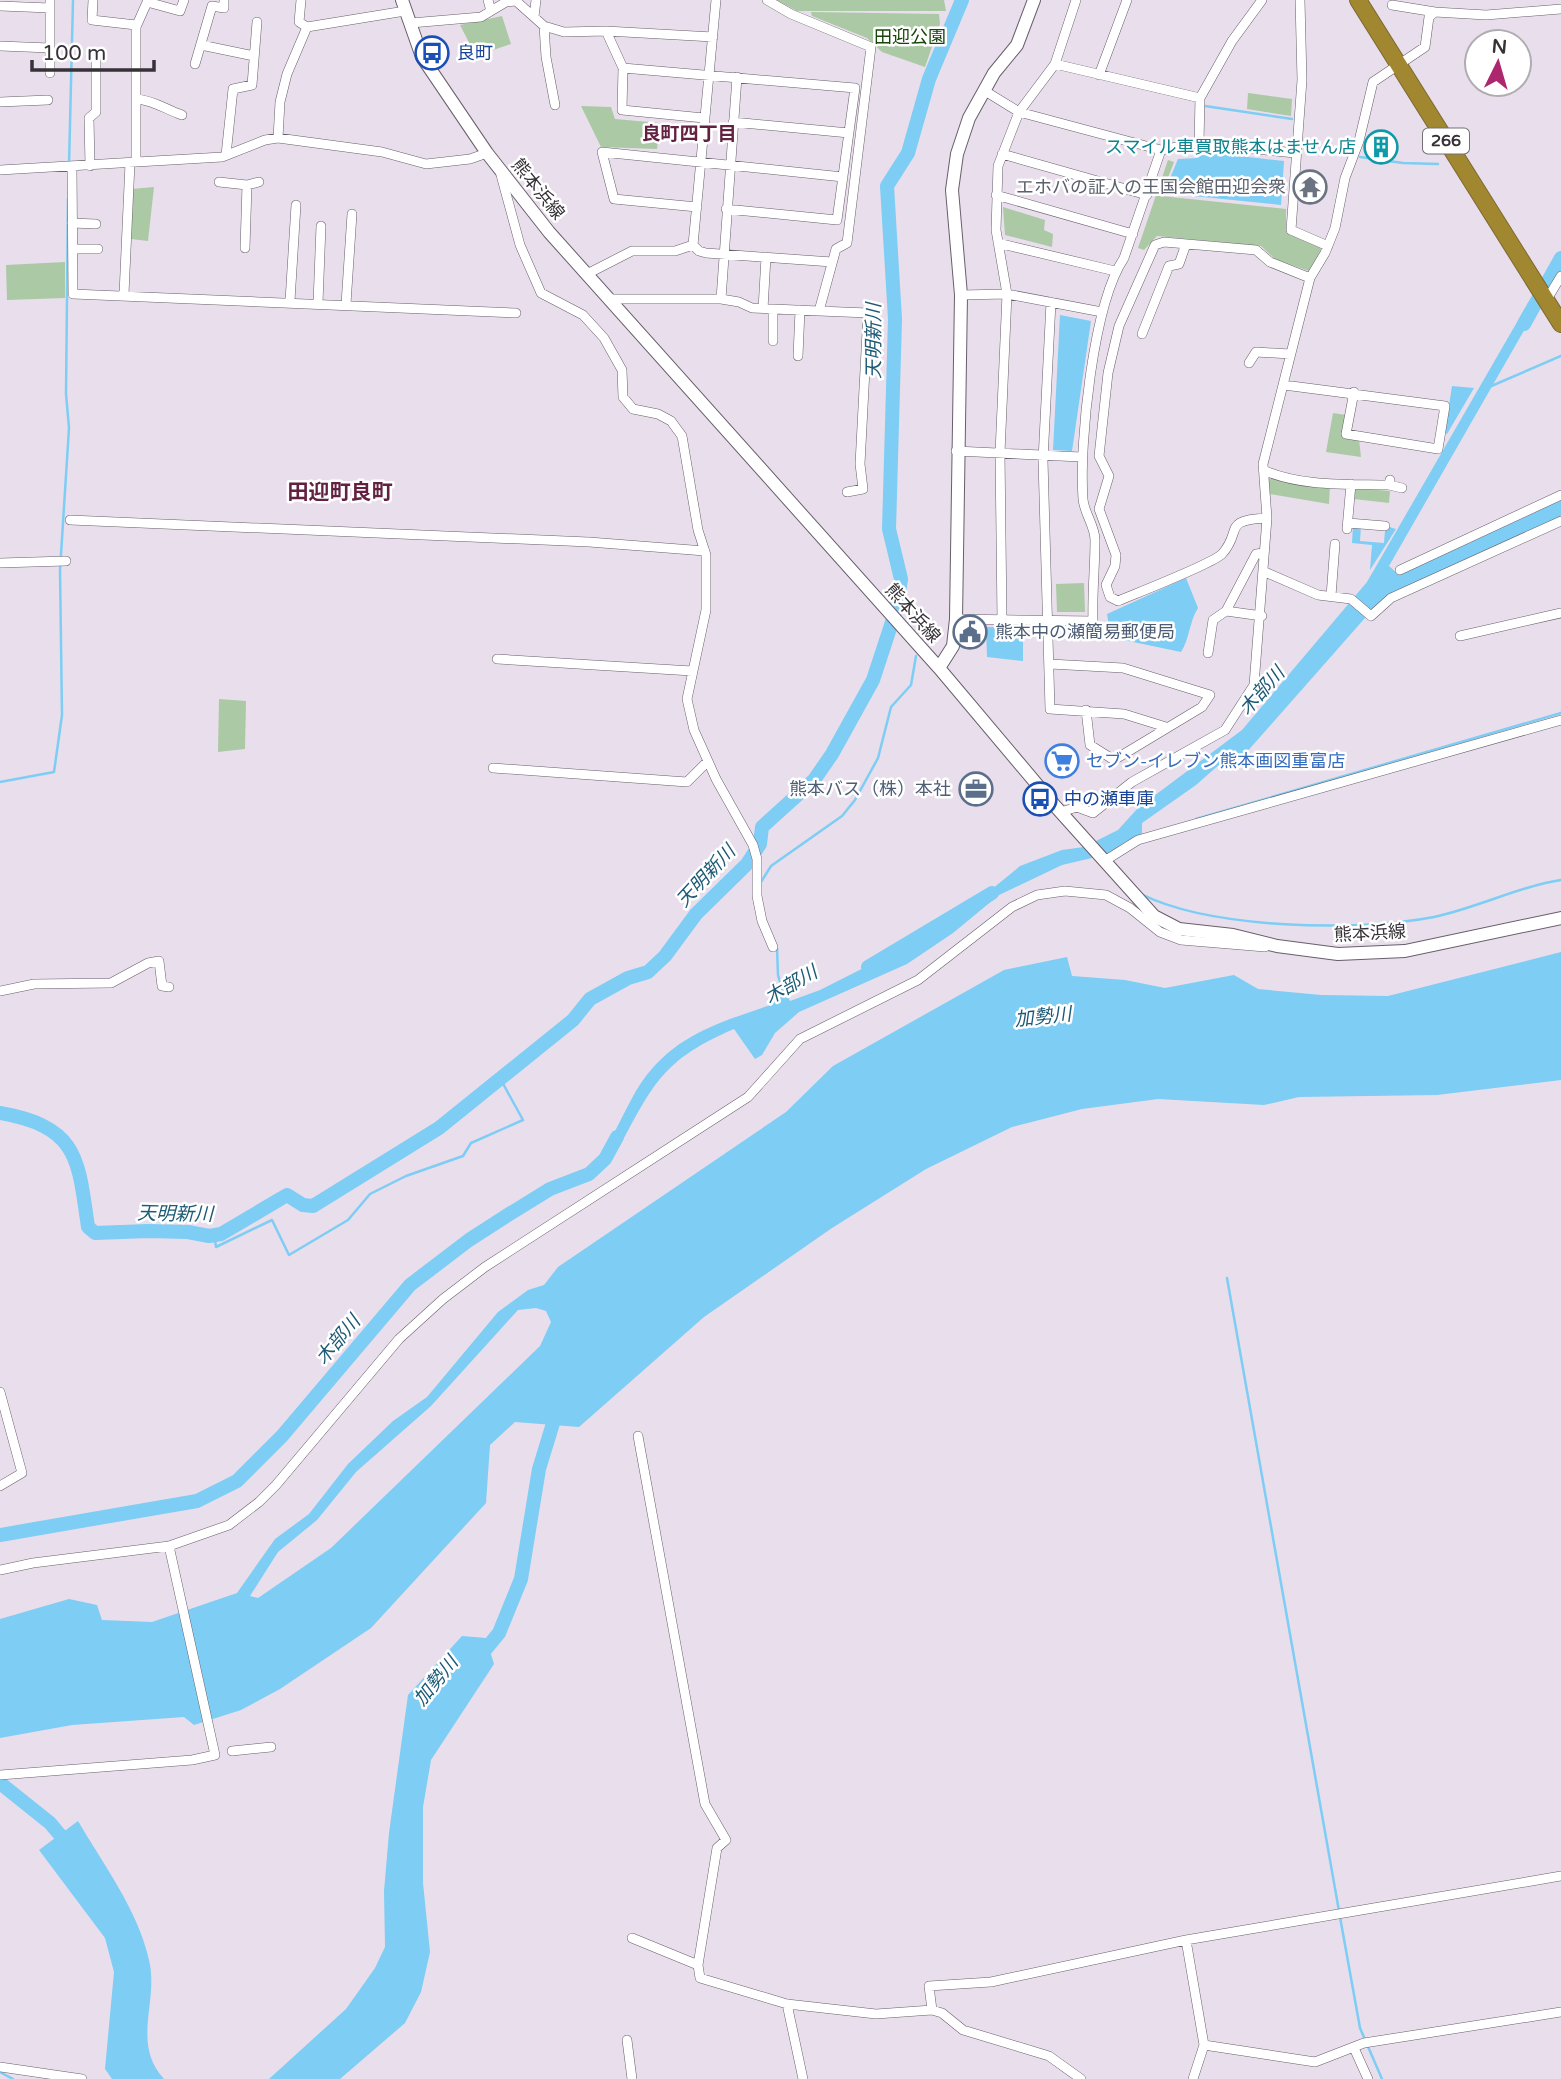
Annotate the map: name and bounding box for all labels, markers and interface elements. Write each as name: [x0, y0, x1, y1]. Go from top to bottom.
park label: 田迎公園: [874, 26, 946, 48]
scale bar: [32, 28, 154, 72]
north arrow: [1463, 28, 1533, 98]
bus stop icon: 良町: [413, 34, 451, 72]
text: N: [1491, 35, 1508, 59]
text: 100 m: [42, 41, 106, 66]
place label: 良町: [457, 42, 493, 64]
district label: 良町四丁目: [641, 123, 737, 145]
building icon: スマイル車買取熊本はません店: [1362, 128, 1400, 166]
road number: 266: [1423, 128, 1469, 154]
place label: スマイル車買取熊本はません店: [1105, 136, 1356, 158]
street label: 熊本浜線: [507, 154, 569, 224]
temple icon: エホバの証人の王国会館田迎会衆: [1291, 168, 1329, 206]
place label: エホバの証人の王国会館田迎会衆: [1016, 176, 1286, 198]
water label: 天明新川: [863, 301, 885, 379]
district label: 田迎町良町: [288, 480, 393, 505]
street label: 熊本浜線: [881, 579, 945, 647]
public building icon: 熊本中の瀬簡易郵便局: [951, 613, 989, 651]
place label: 熊本中の瀬簡易郵便局: [995, 621, 1175, 643]
water label: 木部川: [1235, 661, 1291, 720]
supermarket icon: セブン-イレブン熊本画図重富店: [1043, 742, 1081, 780]
place label: セブン-イレブン熊本画図重富店: [1086, 750, 1345, 772]
office icon: 熊本バス（株）本社: [957, 770, 995, 808]
place label: 熊本バス（株）本社: [789, 778, 951, 800]
bus stop icon: 中の瀬車庫: [1021, 780, 1059, 818]
place label: 中の瀬車庫: [1064, 788, 1154, 810]
water label: 天明新川: [672, 839, 741, 911]
street label: 熊本浜線: [1333, 920, 1407, 946]
water label: 木部川: [761, 960, 823, 1009]
water label: 加勢川: [1013, 1003, 1074, 1031]
water label: 天明新川: [137, 1202, 215, 1226]
water label: 木部川: [311, 1310, 366, 1369]
water label: 加勢川: [410, 1650, 464, 1710]

